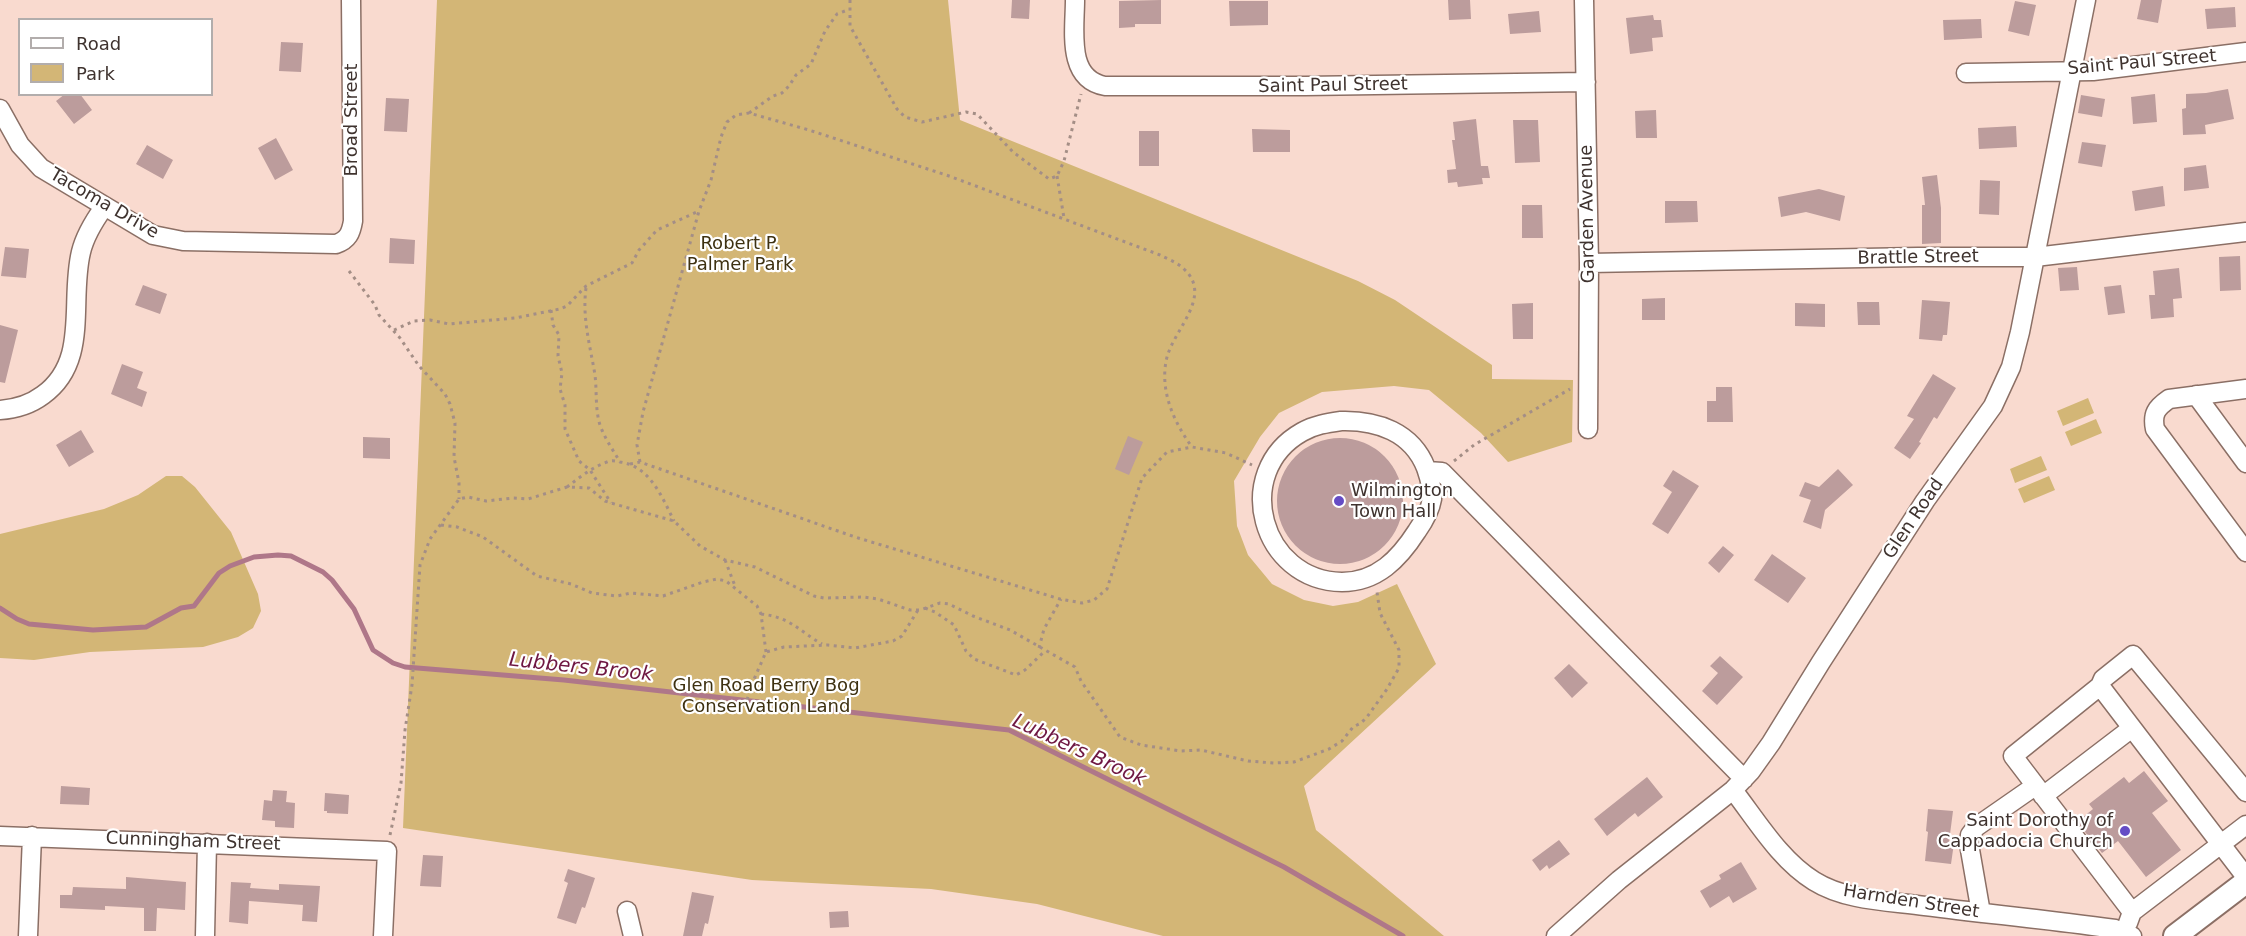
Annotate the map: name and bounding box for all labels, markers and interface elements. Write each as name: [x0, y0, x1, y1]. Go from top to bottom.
legend: [18, 18, 213, 96]
text: Road: [76, 33, 121, 54]
street label: Saint Paul Street: [2067, 46, 2217, 80]
text: Park: [76, 63, 115, 84]
street label: Broad Street: [341, 63, 363, 177]
street label: Saint Paul Street: [1258, 74, 1408, 98]
street label: Garden Avenue: [1576, 145, 1600, 283]
street label: Tacoma Drive: [46, 164, 162, 244]
park label: Robert P. Palmer Park: [687, 233, 793, 276]
street label: Brattle Street: [1857, 246, 1979, 270]
street label: Glen Road: [1879, 475, 1949, 563]
place label: Wilmington Town Hall: [1351, 480, 1453, 522]
marker: Wilmington Town Hall: [1332, 494, 1346, 508]
water label: Lubbers Brook: [508, 649, 654, 687]
park label: Glen Road Berry Bog Conservation Land: [672, 675, 860, 718]
water label: Lubbers Brook: [1008, 710, 1150, 792]
place label: Saint Dorothy of Cappadocia Church: [1938, 810, 2113, 852]
marker: Saint Dorothy of Cappadocia Church: [2118, 824, 2132, 838]
street label: Cunningham Street: [105, 828, 281, 856]
street label: Harnden Street: [1841, 881, 1981, 923]

